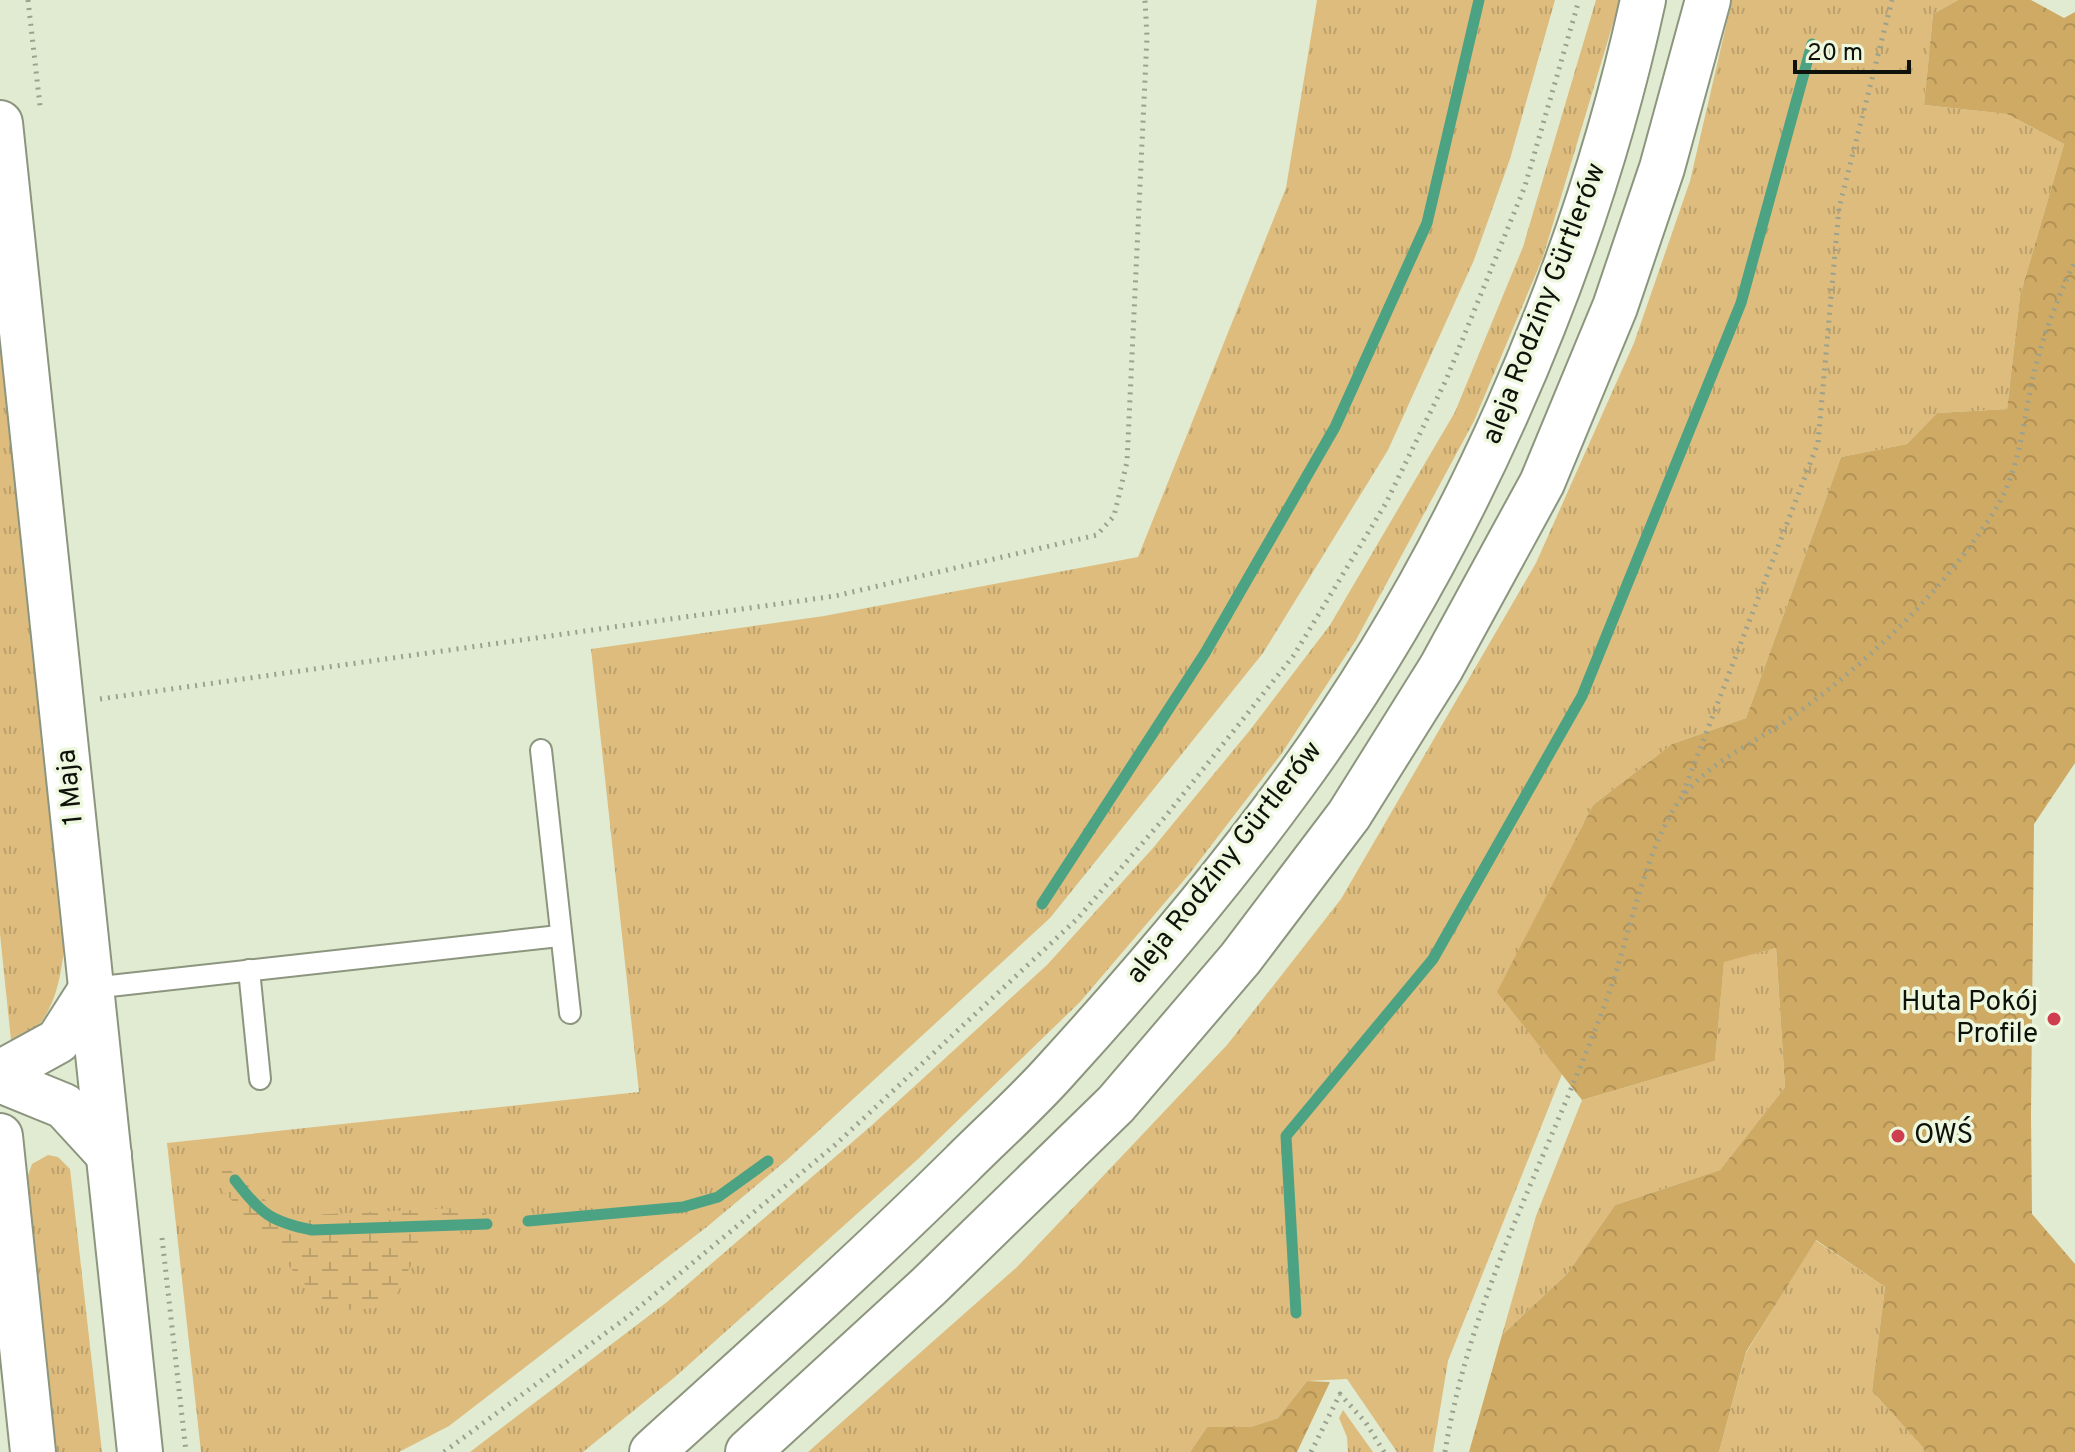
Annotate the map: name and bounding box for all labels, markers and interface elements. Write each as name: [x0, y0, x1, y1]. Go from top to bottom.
scale bar: [1795, 24, 1909, 74]
text: 20 m: [1807, 39, 1863, 69]
street label: aleja Rodziny Gürtlerów: [1475, 158, 1615, 450]
street label: aleja Rodziny Gürtlerów: [1119, 734, 1331, 992]
street label: 1 Maja: [49, 747, 93, 827]
place label: Huta Pokój Profile: [1901, 985, 2038, 1053]
marker: Huta Pokój Profile: [2045, 1010, 2063, 1028]
place label: OWŚ: [1914, 1116, 1973, 1154]
marker: OWŚ: [1889, 1127, 1907, 1145]

